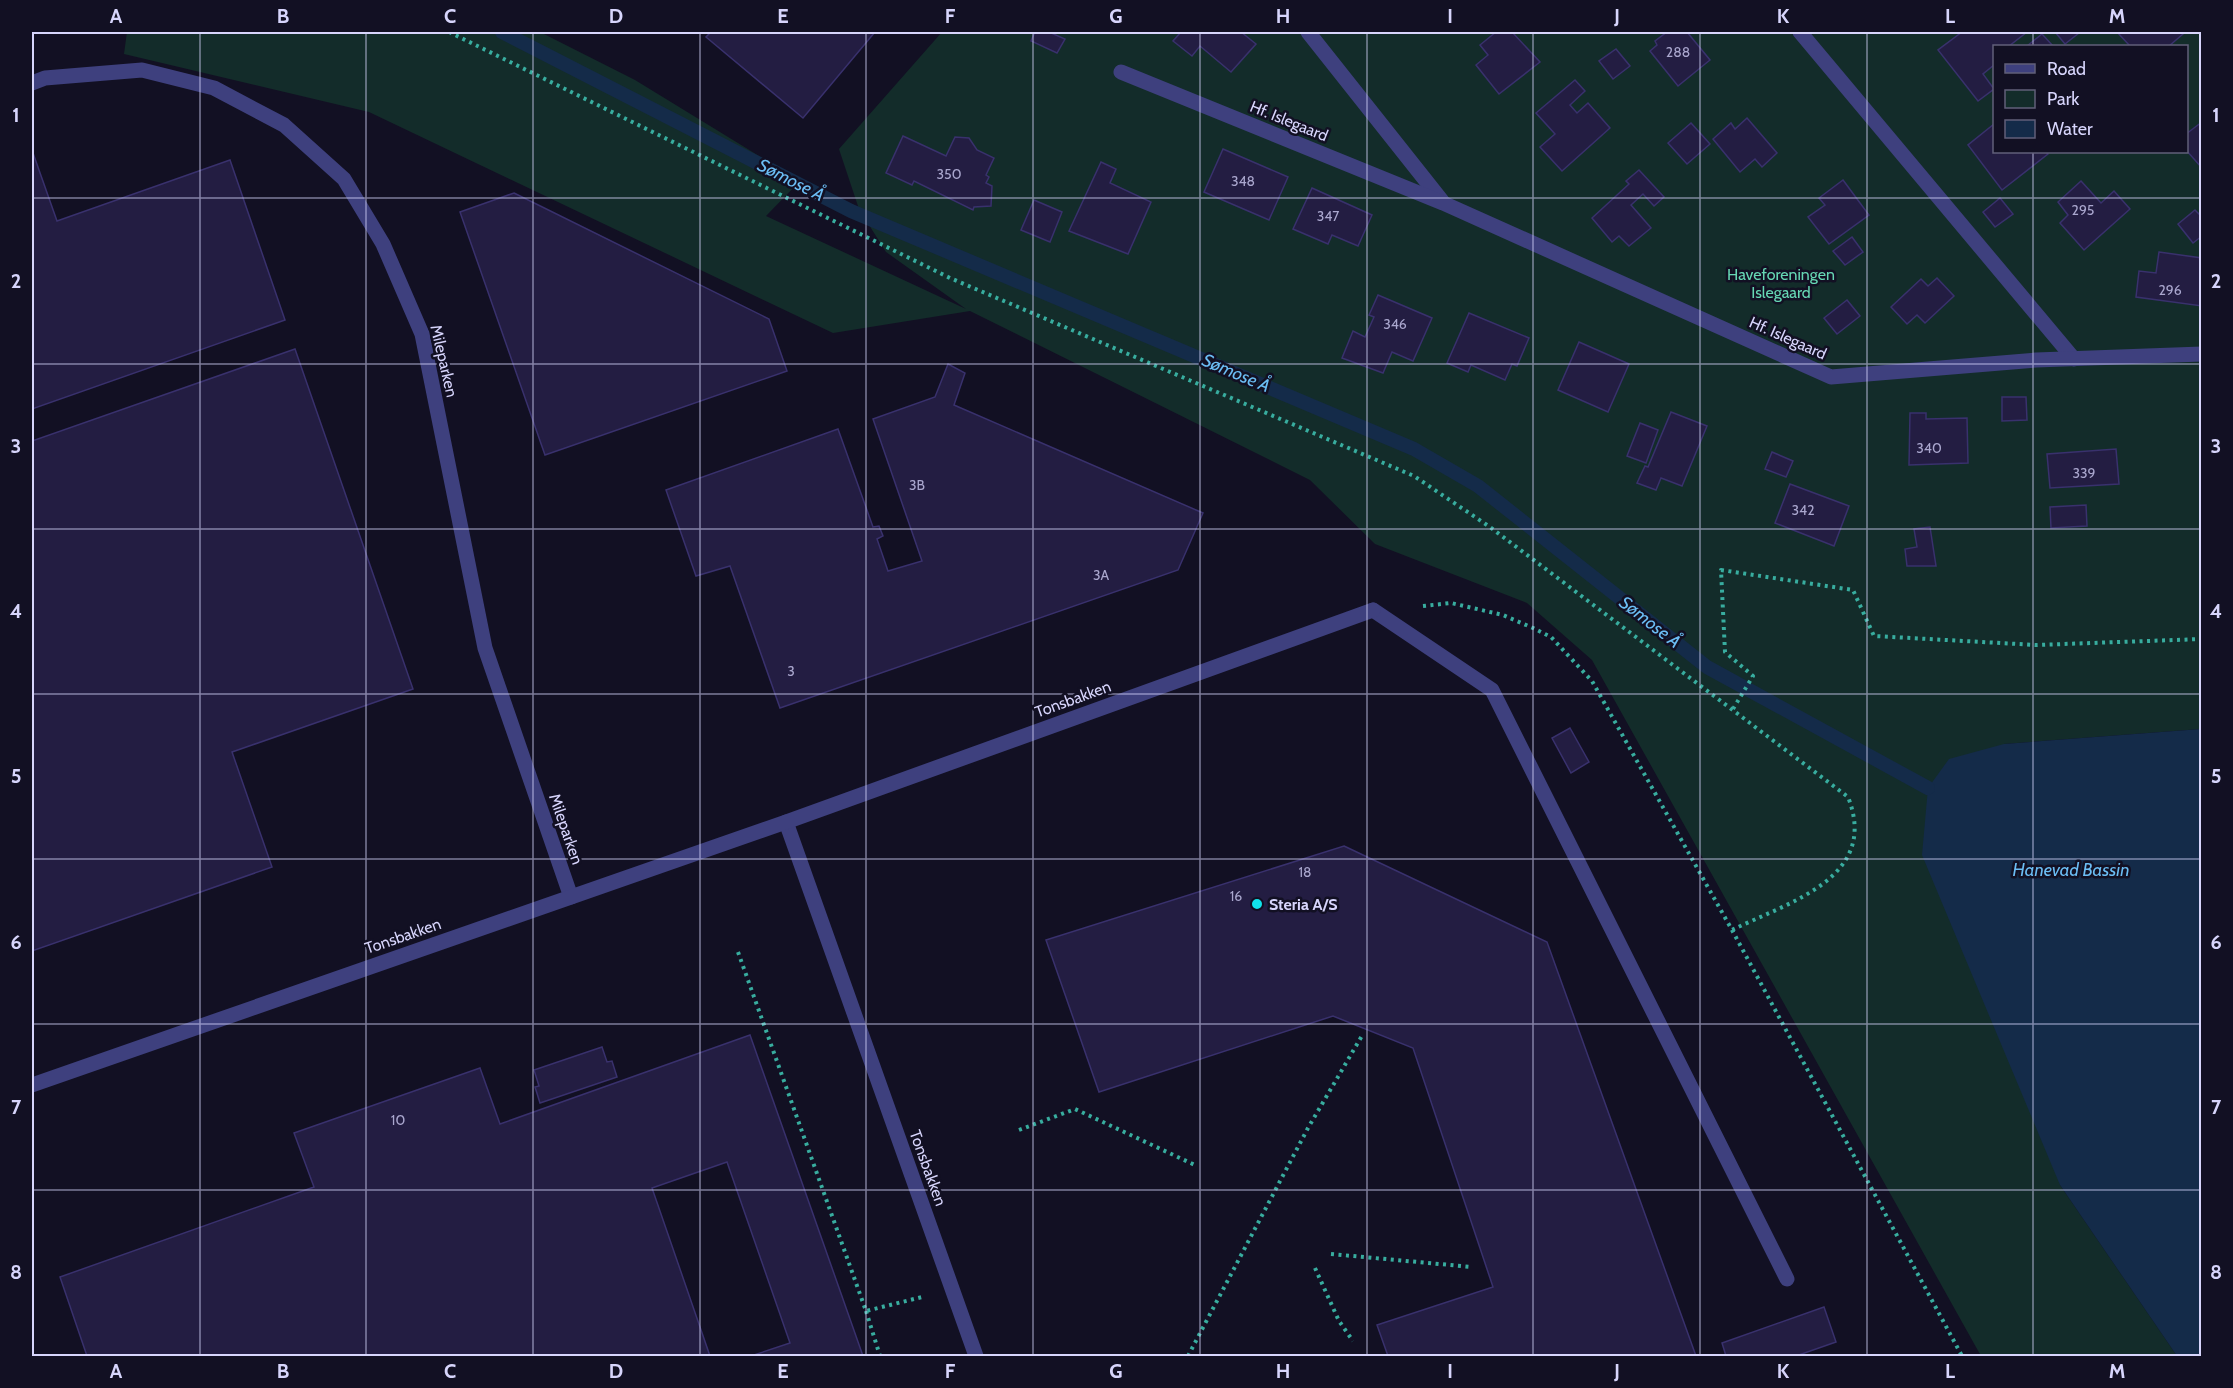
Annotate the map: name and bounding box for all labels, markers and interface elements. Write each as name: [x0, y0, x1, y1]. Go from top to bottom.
text: A: [110, 4, 123, 28]
text: B: [277, 4, 289, 28]
text: C: [444, 4, 456, 28]
text: D: [609, 4, 623, 28]
text: E: [777, 4, 789, 28]
text: F: [945, 4, 956, 28]
text: G: [1109, 4, 1123, 28]
text: H: [1276, 4, 1290, 28]
text: I: [1447, 4, 1453, 28]
text: J: [1613, 4, 1620, 28]
text: K: [1777, 4, 1790, 28]
text: L: [1945, 4, 1955, 28]
text: M: [2109, 4, 2125, 28]
house number: 288: [1666, 43, 1690, 61]
legend: [1993, 45, 2188, 153]
text: Road: [2047, 58, 2086, 80]
text: Park: [2047, 88, 2080, 110]
street label: Hf. Islegaard: [1247, 97, 1331, 145]
text: 1: [12, 103, 20, 127]
text: 1: [2212, 103, 2220, 127]
text: Water: [2047, 118, 2093, 140]
water label: Sømose Å: [754, 153, 828, 206]
house number: 350: [937, 165, 962, 183]
house number: 348: [1231, 172, 1255, 190]
house number: 295: [2072, 201, 2094, 219]
house number: 347: [1317, 207, 1339, 225]
park label: Haveforeningen Islegaard: [1727, 265, 1835, 302]
text: 2: [11, 269, 21, 293]
text: 2: [2211, 269, 2221, 293]
house number: 296: [2158, 281, 2182, 299]
street label: Hf. Islegaard: [1746, 313, 1830, 363]
house number: 346: [1383, 315, 1407, 333]
street label: Mileparken: [426, 323, 462, 399]
water label: Sømose Å: [1199, 348, 1274, 397]
text: 3: [11, 434, 21, 458]
text: 3: [2211, 434, 2221, 458]
house number: 340: [1916, 439, 1942, 457]
house number: 339: [2072, 464, 2096, 482]
house number: 3B: [909, 476, 925, 494]
house number: 342: [1791, 501, 1815, 519]
house number: 3A: [1093, 566, 1109, 584]
water label: Sømose Å: [1615, 590, 1686, 653]
text: 4: [10, 599, 22, 623]
text: 4: [2210, 599, 2222, 623]
house number: 3: [787, 662, 795, 680]
street label: Tonsbakken: [1032, 676, 1114, 721]
text: 5: [11, 764, 21, 788]
text: 5: [2211, 764, 2221, 788]
street label: Mileparken: [545, 791, 587, 867]
water label: Hanevad Bassin: [2013, 859, 2129, 881]
house number: 18: [1298, 863, 1312, 881]
house number: 16: [1230, 887, 1242, 905]
place label: Steria A/S: [1269, 895, 1338, 914]
marker: Steria A/S: [1250, 897, 1264, 911]
street label: Tonsbakken: [362, 914, 444, 958]
text: 6: [10, 930, 22, 954]
text: 6: [2210, 930, 2222, 954]
text: 7: [11, 1095, 22, 1119]
text: 7: [2211, 1095, 2222, 1119]
house number: 10: [391, 1111, 405, 1129]
street label: Tonsbakken: [906, 1127, 951, 1209]
text: 8: [10, 1260, 22, 1284]
text: 8: [2210, 1260, 2222, 1284]
text: A: [110, 1359, 123, 1383]
text: B: [277, 1359, 289, 1383]
text: C: [444, 1359, 456, 1383]
text: D: [609, 1359, 623, 1383]
text: E: [777, 1359, 789, 1383]
text: F: [945, 1359, 956, 1383]
text: G: [1109, 1359, 1123, 1383]
text: H: [1276, 1359, 1290, 1383]
text: I: [1447, 1359, 1453, 1383]
text: J: [1613, 1359, 1620, 1383]
text: K: [1777, 1359, 1790, 1383]
text: L: [1945, 1359, 1955, 1383]
text: M: [2109, 1359, 2125, 1383]

